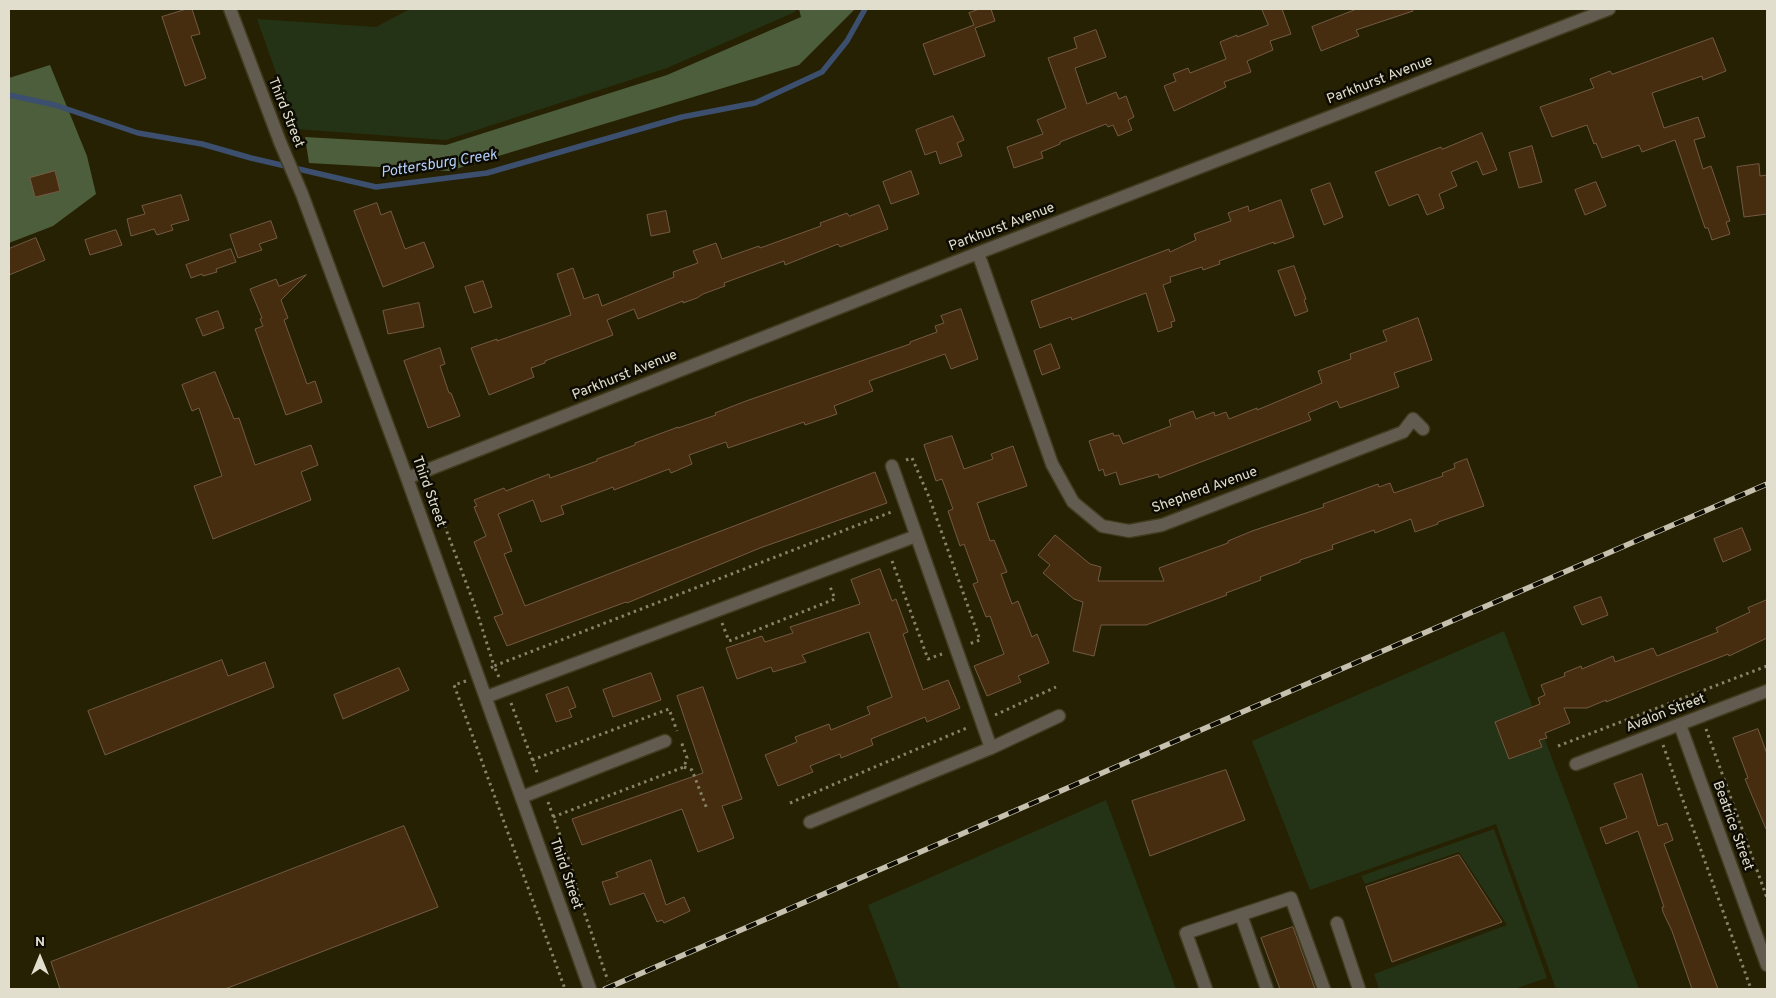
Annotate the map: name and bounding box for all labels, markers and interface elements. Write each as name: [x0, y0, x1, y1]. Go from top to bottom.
street label: Parkhurst Avenue: [1325, 53, 1435, 109]
street label: Third Street: [263, 75, 307, 151]
water label: Pottersburg Creek: [380, 147, 498, 183]
street label: Parkhurst Avenue: [947, 200, 1057, 256]
street label: Parkhurst Avenue: [570, 347, 680, 405]
street label: Third Street: [407, 454, 449, 530]
street label: Shepherd Avenue: [1150, 464, 1260, 518]
street label: Avalon Street: [1624, 691, 1708, 737]
street label: Beatrice Street: [1708, 779, 1756, 873]
street label: Third Street: [545, 836, 585, 912]
north arrow: [15, 933, 65, 983]
text: N: [35, 934, 45, 951]

